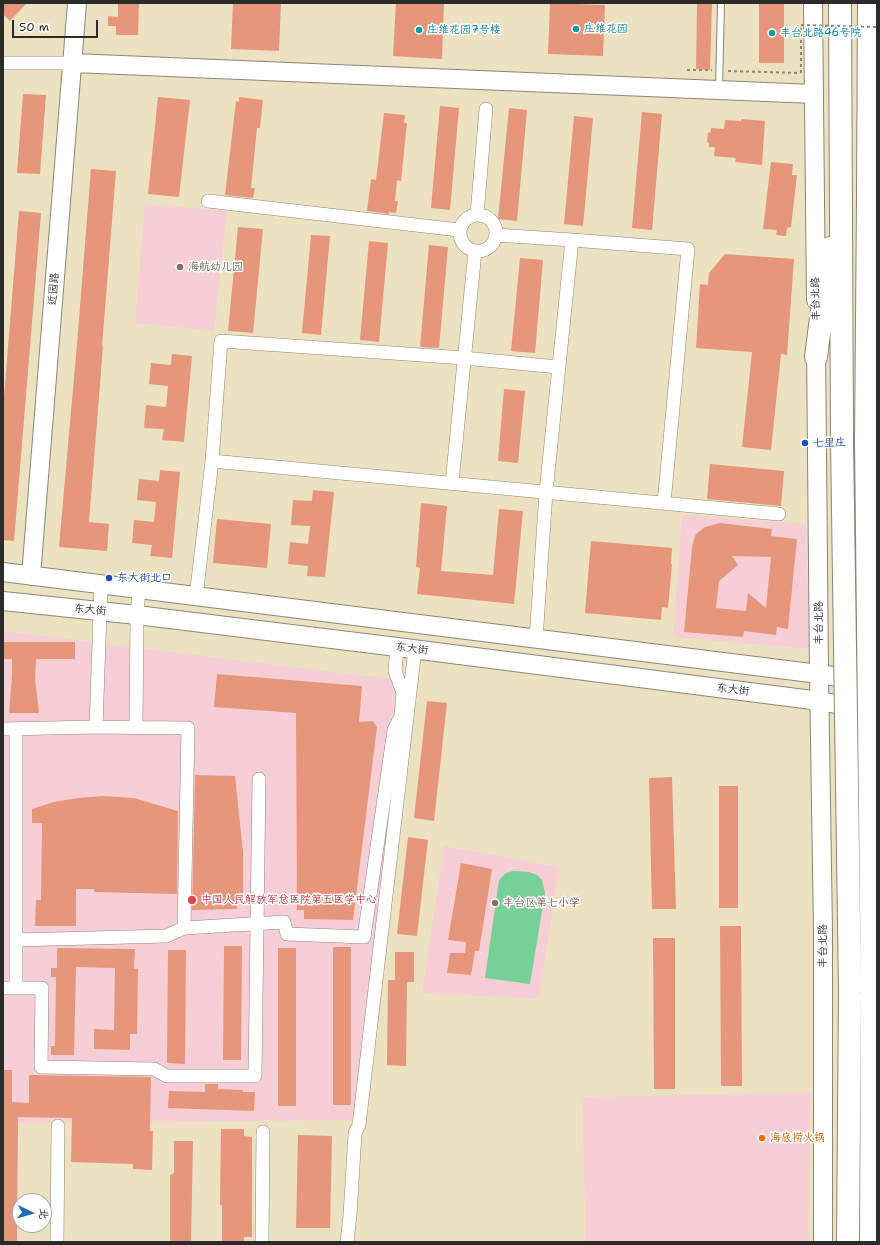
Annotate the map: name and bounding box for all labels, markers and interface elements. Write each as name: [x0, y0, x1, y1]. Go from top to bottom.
scale bar: [14, 12, 100, 38]
text: 50 m: [19, 19, 49, 35]
place label: 庄维花园: [584, 22, 628, 36]
place label: 庄维花园7号楼: [427, 23, 501, 37]
marker: 庄维花园: [571, 24, 581, 34]
marker: 庄维花园7号楼: [414, 25, 424, 35]
place label: 丰台北路46号院: [780, 26, 861, 40]
marker: 丰台北路46号院: [767, 28, 777, 38]
place label: 海航幼儿园: [188, 260, 243, 274]
marker: 海航幼儿园: [175, 262, 185, 272]
street label: 近园路: [46, 272, 62, 306]
street label: 丰台北路: [809, 277, 823, 321]
place label: 七里庄: [813, 436, 846, 450]
marker: 七里庄: [800, 438, 810, 448]
place label: 东大街北口: [117, 571, 172, 585]
marker: 东大街北口: [104, 573, 114, 583]
street label: 丰台北路: [812, 601, 826, 645]
street label: 东大街: [73, 602, 107, 618]
street label: 东大街: [395, 640, 429, 658]
street label: 东大街: [716, 681, 750, 699]
place label: 中国人民解放军总医院第五医学中心: [201, 893, 377, 907]
marker: 中国人民解放军总医院第五医学中心: [186, 894, 198, 906]
place label: 丰台区第七小学: [503, 896, 580, 910]
marker: 丰台区第七小学: [490, 898, 500, 908]
street label: 丰台北路: [816, 924, 830, 968]
place label: 海底捞火锅: [770, 1131, 825, 1145]
marker: 海底捞火锅: [757, 1133, 767, 1143]
north arrow: [12, 1193, 52, 1233]
text: 北: [36, 1208, 51, 1220]

